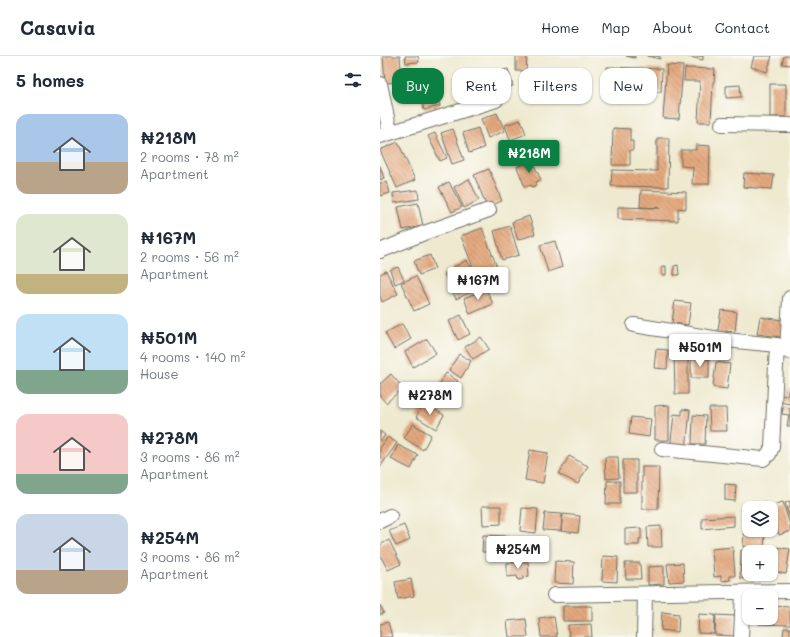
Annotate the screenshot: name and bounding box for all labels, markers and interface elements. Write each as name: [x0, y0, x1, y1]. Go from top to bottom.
text: Casavia: [20, 15, 95, 40]
text: Home: [541, 18, 579, 37]
text: Map: [601, 18, 630, 37]
text: About: [652, 18, 693, 37]
text: Contact: [715, 18, 770, 37]
chip: Buy: [392, 68, 444, 104]
chip: Rent: [452, 68, 511, 104]
chip: Filters: [519, 68, 592, 104]
chip: New: [600, 68, 657, 104]
text: 5 homes: [16, 69, 84, 91]
icon: filters: [342, 69, 364, 91]
text: ₦218M: [140, 126, 197, 148]
icon: home: [48, 130, 96, 178]
pin: ₦218M: [501, 140, 557, 174]
text: ₦218M: [507, 144, 551, 161]
text: 2 rooms · 78 m²: [140, 148, 239, 165]
text: Apartment: [140, 165, 209, 182]
text: ₦167M: [140, 226, 196, 248]
icon: home: [48, 230, 96, 278]
text: 2 rooms · 56 m²: [140, 248, 239, 265]
text: Apartment: [140, 265, 209, 282]
pin: ₦167M: [450, 267, 506, 301]
text: ₦167M: [456, 271, 500, 288]
text: ₦501M: [140, 326, 197, 348]
icon: home: [48, 330, 96, 378]
pin: ₦501M: [672, 334, 728, 368]
text: ₦501M: [678, 338, 722, 355]
text: 4 rooms · 140 m²: [140, 348, 245, 365]
text: House: [140, 365, 178, 382]
pin: ₦278M: [402, 382, 458, 416]
text: ₦278M: [408, 386, 452, 403]
text: ₦278M: [140, 426, 199, 448]
icon: home: [48, 430, 96, 478]
text: 3 rooms · 86 m²: [140, 448, 240, 465]
text: Apartment: [140, 465, 209, 482]
map controls: [742, 501, 778, 625]
button: layers: [742, 501, 778, 537]
text: ₦254M: [140, 526, 199, 548]
icon: home: [48, 530, 96, 578]
pin: ₦254M: [490, 536, 546, 570]
text: ₦254M: [495, 540, 541, 557]
button: +: [742, 545, 778, 581]
text: 3 rooms · 86 m²: [140, 548, 240, 565]
text: Apartment: [140, 565, 209, 582]
button: −: [742, 589, 778, 625]

